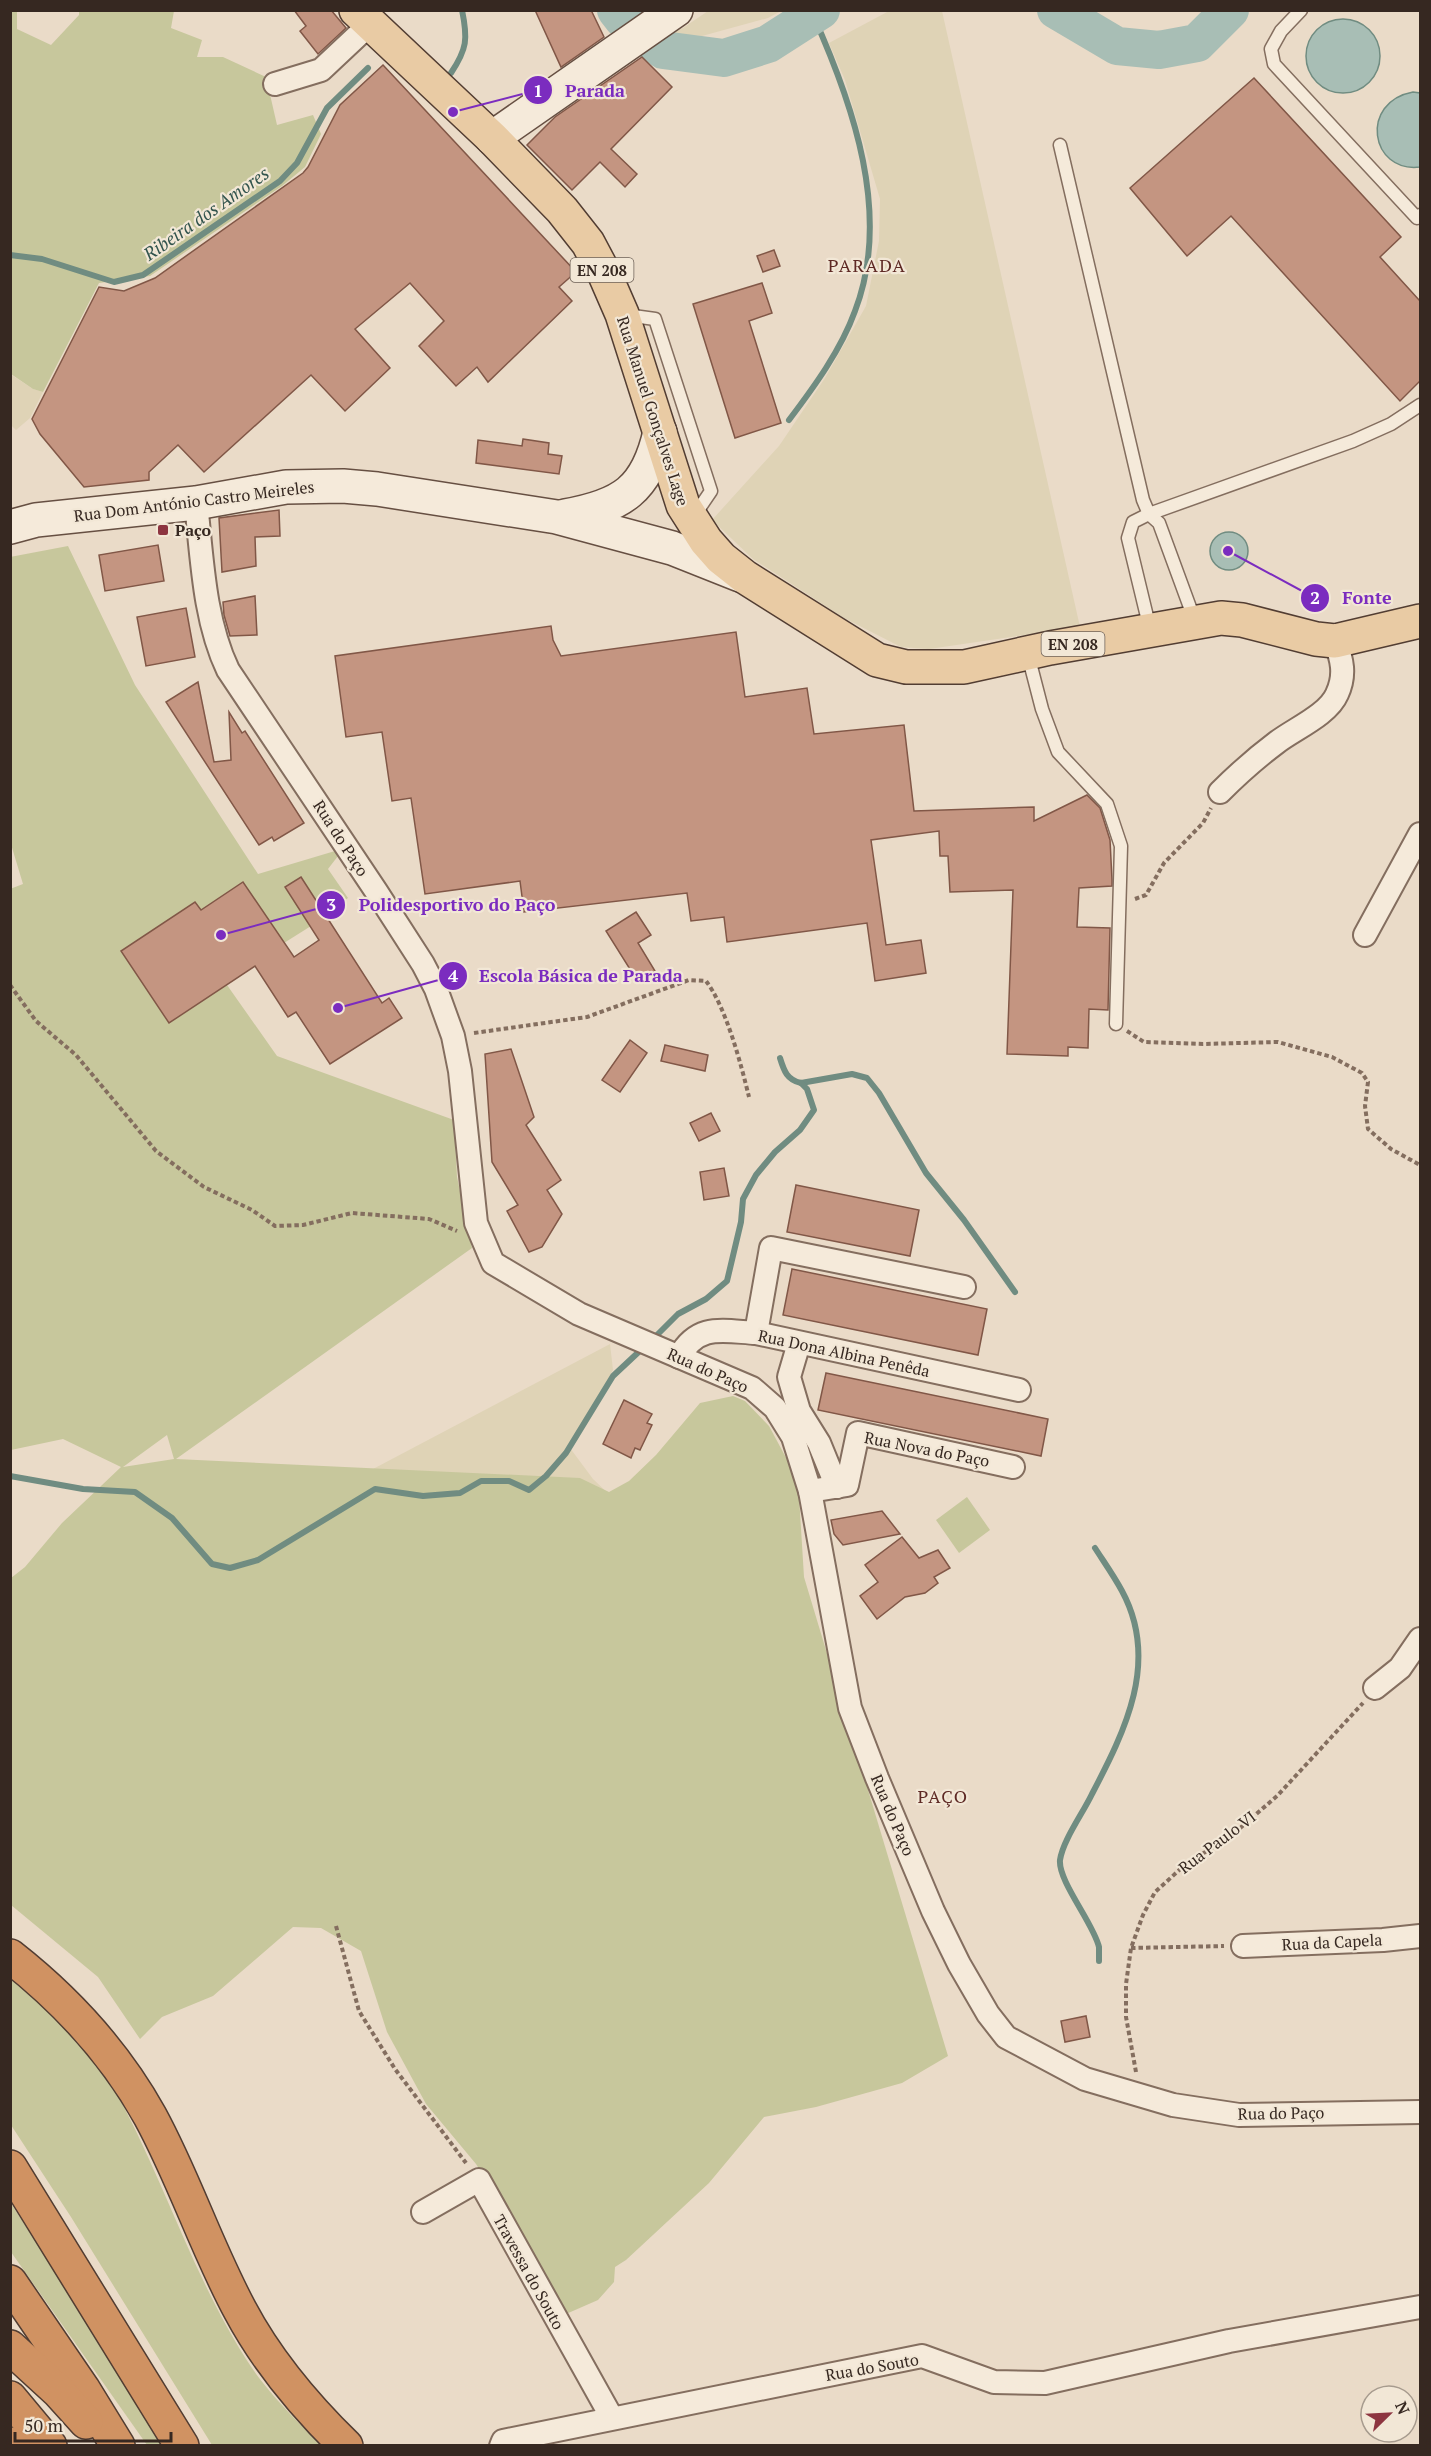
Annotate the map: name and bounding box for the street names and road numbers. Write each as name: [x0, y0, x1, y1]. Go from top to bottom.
road number: EN 208: [570, 258, 634, 282]
street label: Rua Manuel Gonçalves Lage: [612, 313, 694, 509]
street label: Rua Dom António Castro Meireles: [73, 475, 316, 527]
road number: EN 208: [1042, 632, 1104, 656]
street label: Rua do Paço: [308, 796, 374, 880]
street label: Rua Dona Albina Penêda: [756, 1324, 932, 1382]
street label: Rua do Paço: [664, 1342, 752, 1398]
street label: Rua Nova do Paço: [863, 1426, 992, 1472]
street label: Rua do Paço: [866, 1771, 920, 1859]
street label: Rua Paulo VI: [1174, 1806, 1260, 1878]
street label: Rua da Capela: [1281, 1928, 1383, 1956]
street label: Rua do Paço: [1238, 2101, 1325, 2125]
street label: Travessa do Souto: [488, 2211, 570, 2334]
street label: Rua do Souto: [824, 2348, 921, 2386]

